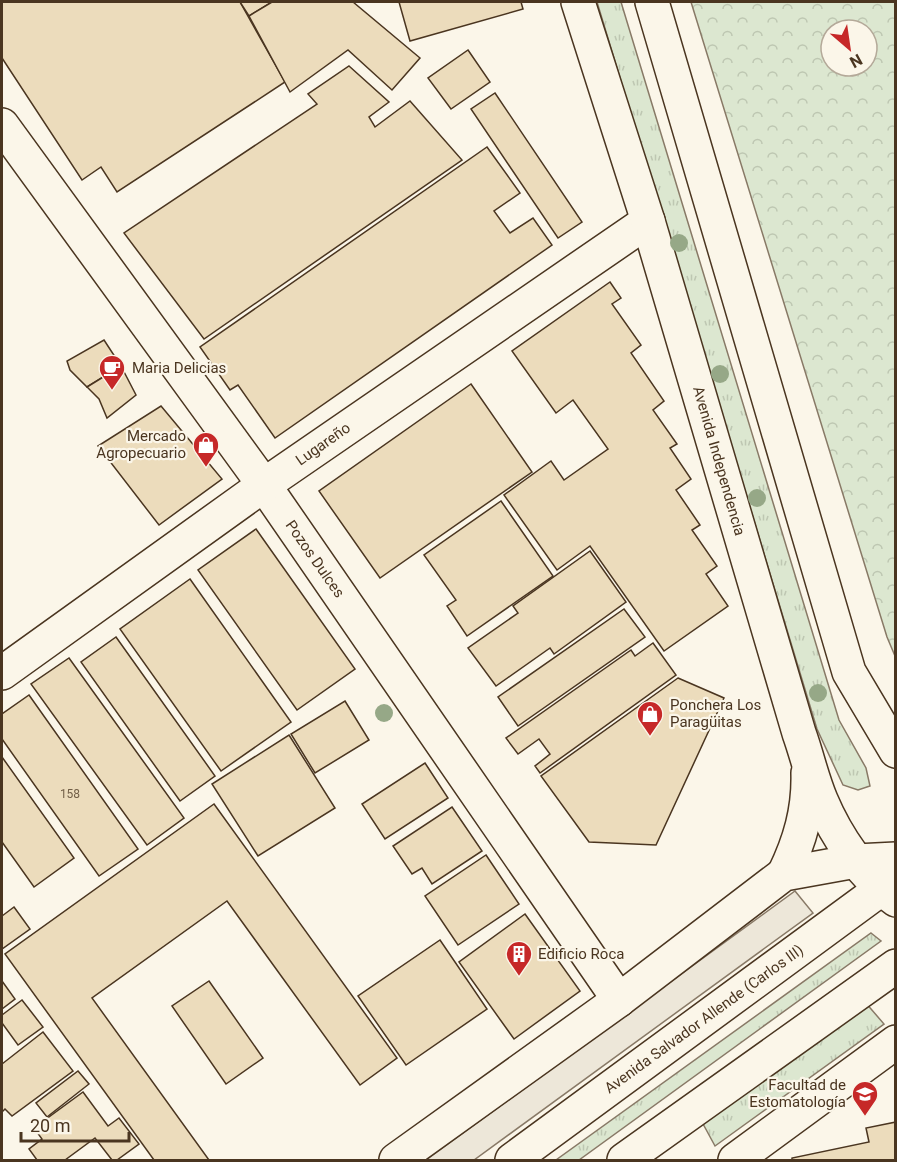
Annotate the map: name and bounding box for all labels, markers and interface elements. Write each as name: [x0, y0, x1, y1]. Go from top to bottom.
north arrow: [819, 18, 879, 78]
text: N: [846, 50, 866, 72]
cafe icon: Maria Delicias: [97, 353, 127, 391]
place label: Maria Delicias: [132, 359, 226, 377]
street label: Avenida Independencia: [689, 384, 749, 538]
street label: Lugareño: [292, 419, 354, 469]
place label: Mercado Agropecuario: [96, 427, 186, 462]
shop icon: Mercado Agropecuario: [191, 430, 221, 468]
street label: Pozos Dulces: [282, 517, 348, 601]
place label: Ponchera Los Paragüitas: [670, 696, 761, 731]
shop icon: Ponchera Los Paragüitas: [635, 699, 665, 737]
house number: 158: [60, 787, 80, 801]
building icon: Edificio Roca: [504, 939, 534, 977]
street label: Avenida Salvador Allende (Carlos III): [601, 941, 807, 1097]
place label: Edificio Roca: [538, 945, 624, 963]
place label: Facultad de Estomatología: [749, 1076, 846, 1111]
school or university icon: Facultad de Estomatología: [850, 1079, 880, 1117]
scale bar: [21, 1105, 129, 1143]
text: 20 m: [30, 1115, 70, 1136]

